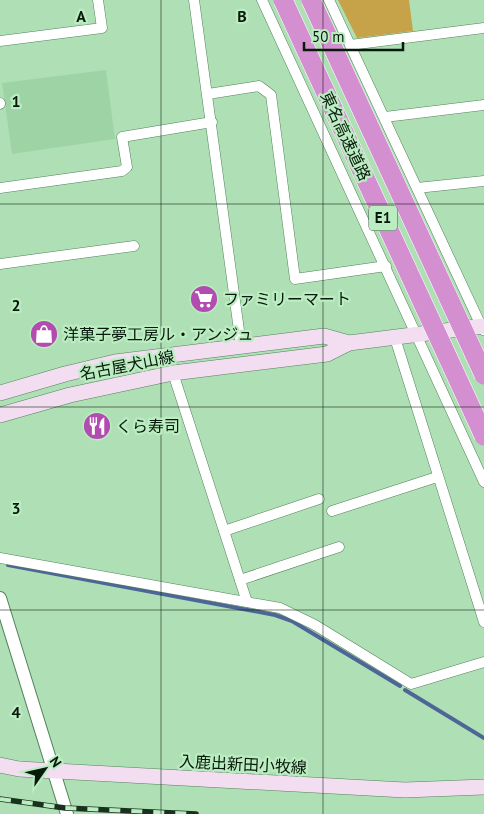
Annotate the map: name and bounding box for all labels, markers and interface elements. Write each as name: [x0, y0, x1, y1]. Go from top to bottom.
text: A: [76, 6, 86, 26]
text: B: [237, 6, 247, 26]
scale bar: [304, 20, 403, 52]
text: 50 m: [312, 27, 345, 46]
street label: 東名高速道路: [317, 88, 375, 184]
text: 1: [11, 91, 21, 111]
road number: E1: [369, 206, 397, 230]
supermarket icon: ファミリーマート: [189, 284, 219, 314]
place label: ファミリーマート: [223, 289, 351, 309]
text: 2: [11, 295, 21, 315]
shop icon: 洋菓子夢工房ル・アンジュ: [29, 319, 59, 349]
place label: 洋菓子夢工房ル・アンジュ: [63, 324, 253, 344]
street label: 名古屋犬山線: [78, 346, 176, 384]
restaurant icon: くら寿司: [82, 411, 112, 441]
place label: くら寿司: [116, 416, 180, 436]
text: 3: [11, 498, 21, 518]
text: 4: [11, 702, 21, 722]
north arrow: [20, 744, 70, 794]
street label: 入鹿出新田小牧線: [179, 751, 307, 777]
text: N: [46, 753, 66, 771]

